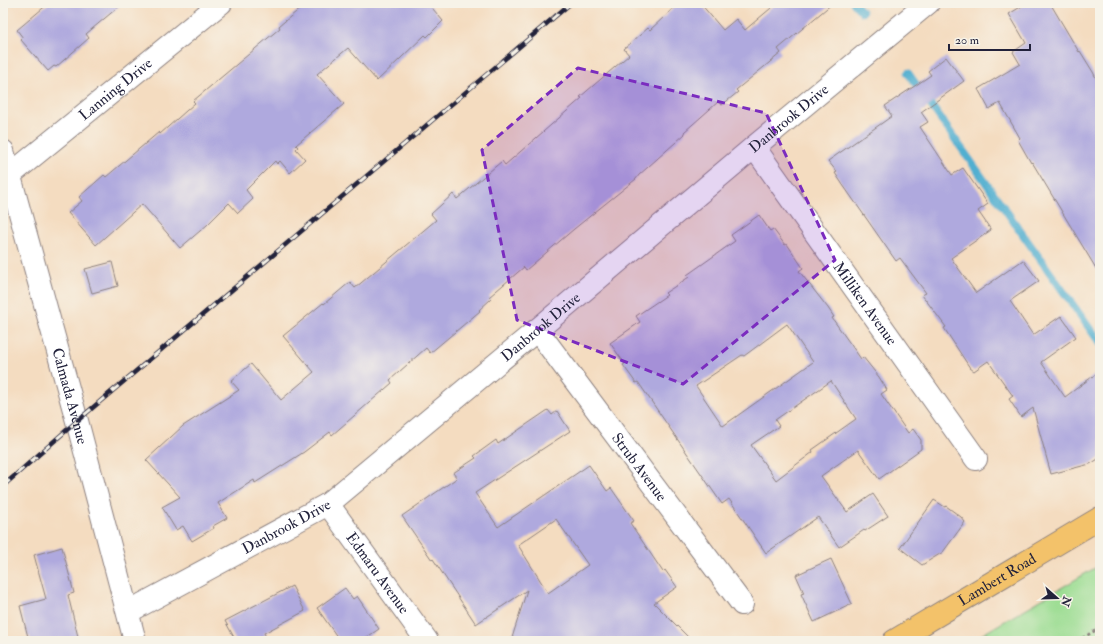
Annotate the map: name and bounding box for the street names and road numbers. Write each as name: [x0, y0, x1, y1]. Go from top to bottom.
street label: Lanning Drive: [75, 54, 156, 125]
street label: Danbrook Drive: [745, 80, 833, 157]
street label: Milliken Avenue: [829, 258, 901, 349]
street label: Danbrook Drive: [497, 288, 585, 366]
street label: Calmada Avenue: [47, 346, 92, 446]
street label: Strub Avenue: [607, 429, 671, 505]
street label: Danbrook Drive: [239, 495, 334, 559]
street label: Edmaru Avenue: [342, 529, 413, 618]
street label: Lambert Road: [955, 549, 1040, 610]

